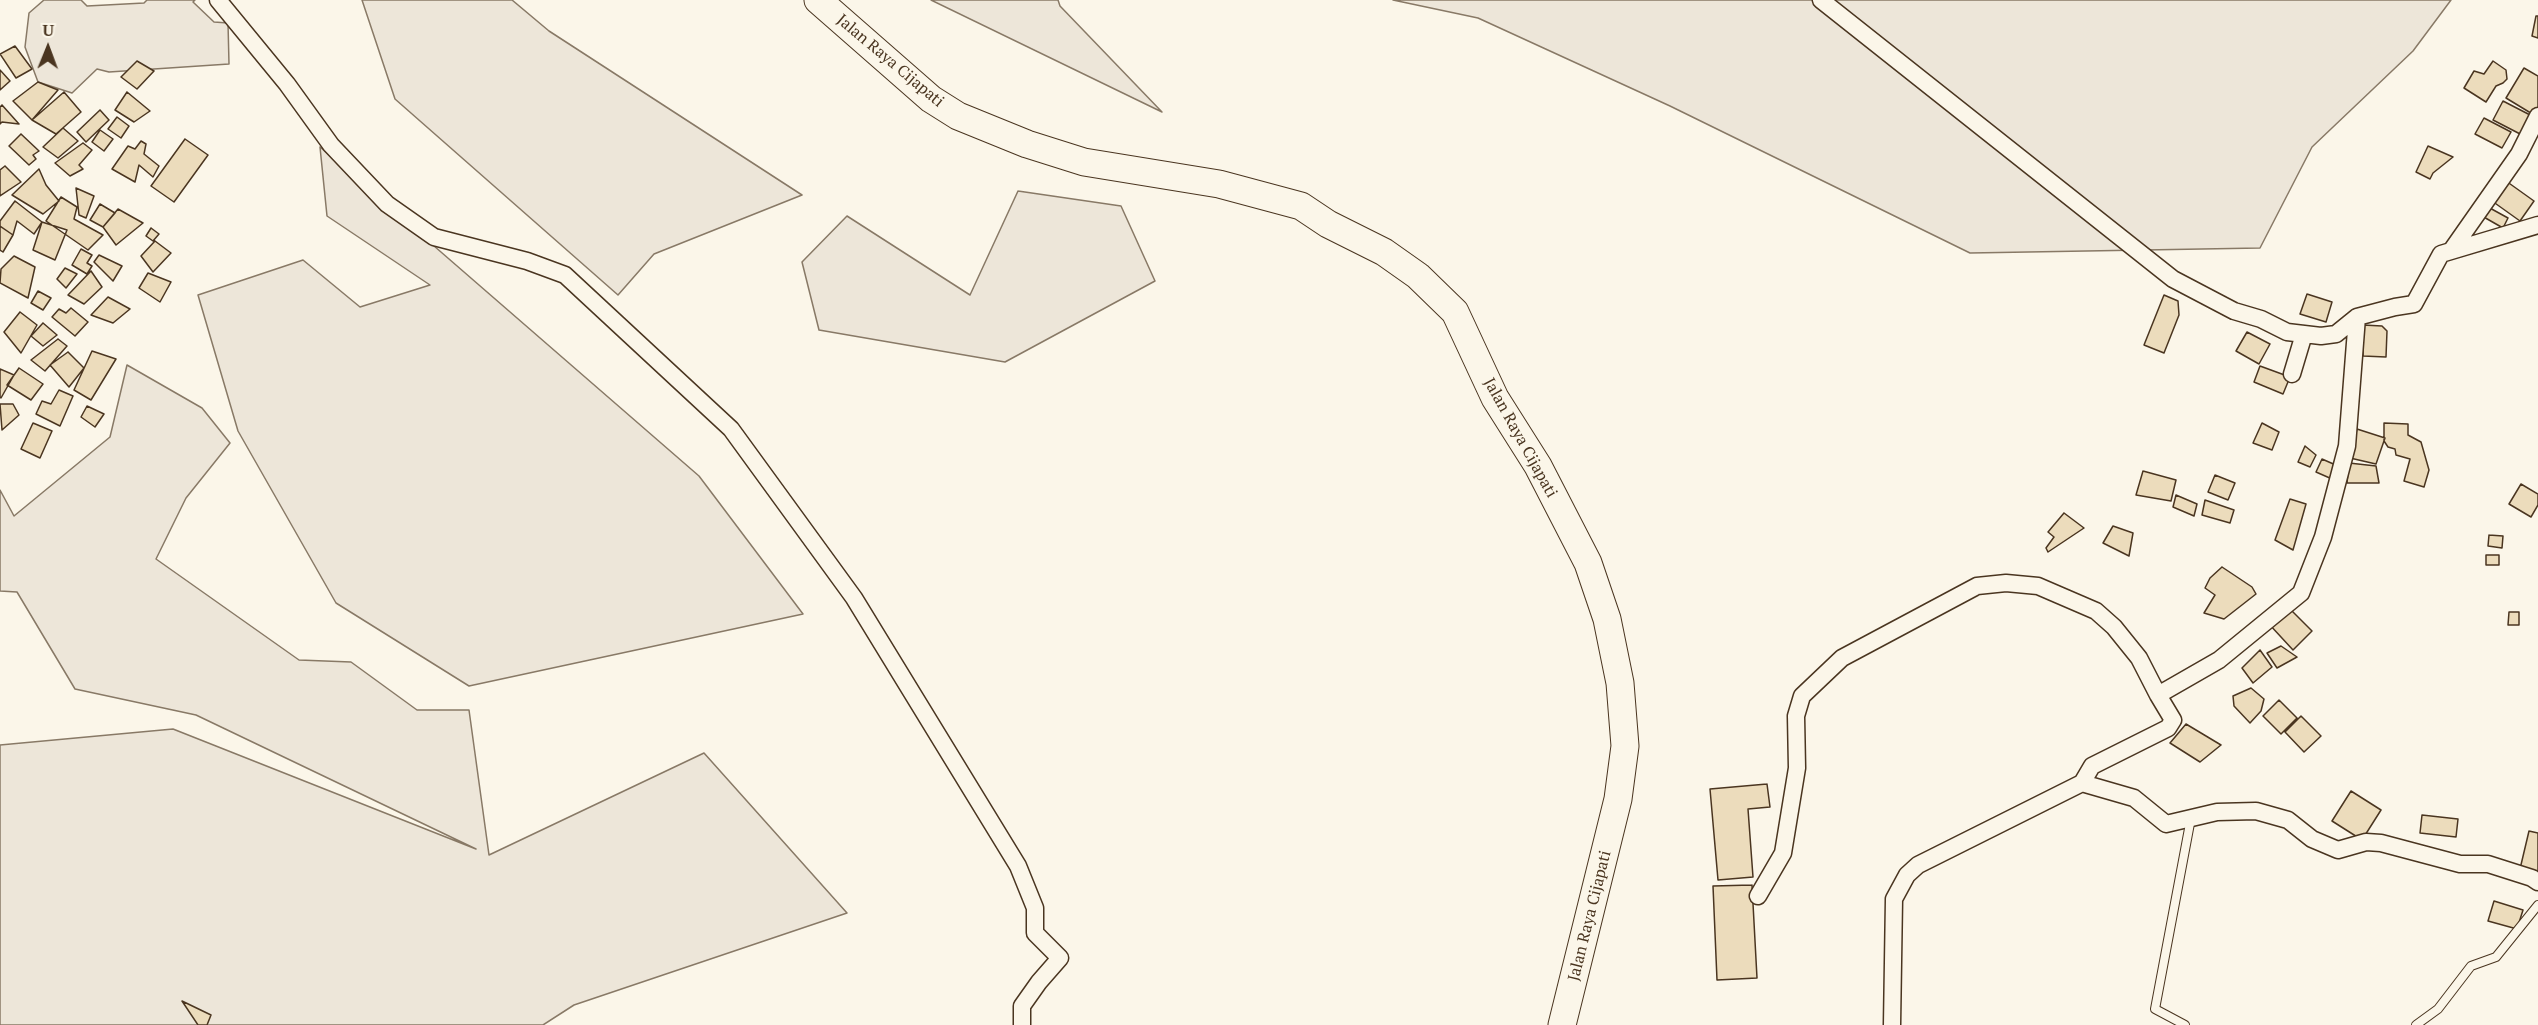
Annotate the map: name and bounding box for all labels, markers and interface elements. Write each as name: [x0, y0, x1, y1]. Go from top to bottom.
street label: Jalan Raya Cijapati: [833, 11, 947, 111]
north arrow: [18, 18, 78, 78]
text: U: [42, 19, 54, 41]
street label: Jalan Raya Cijapati: [1479, 375, 1561, 501]
street label: Jalan Raya Cijapati: [1564, 849, 1616, 983]

